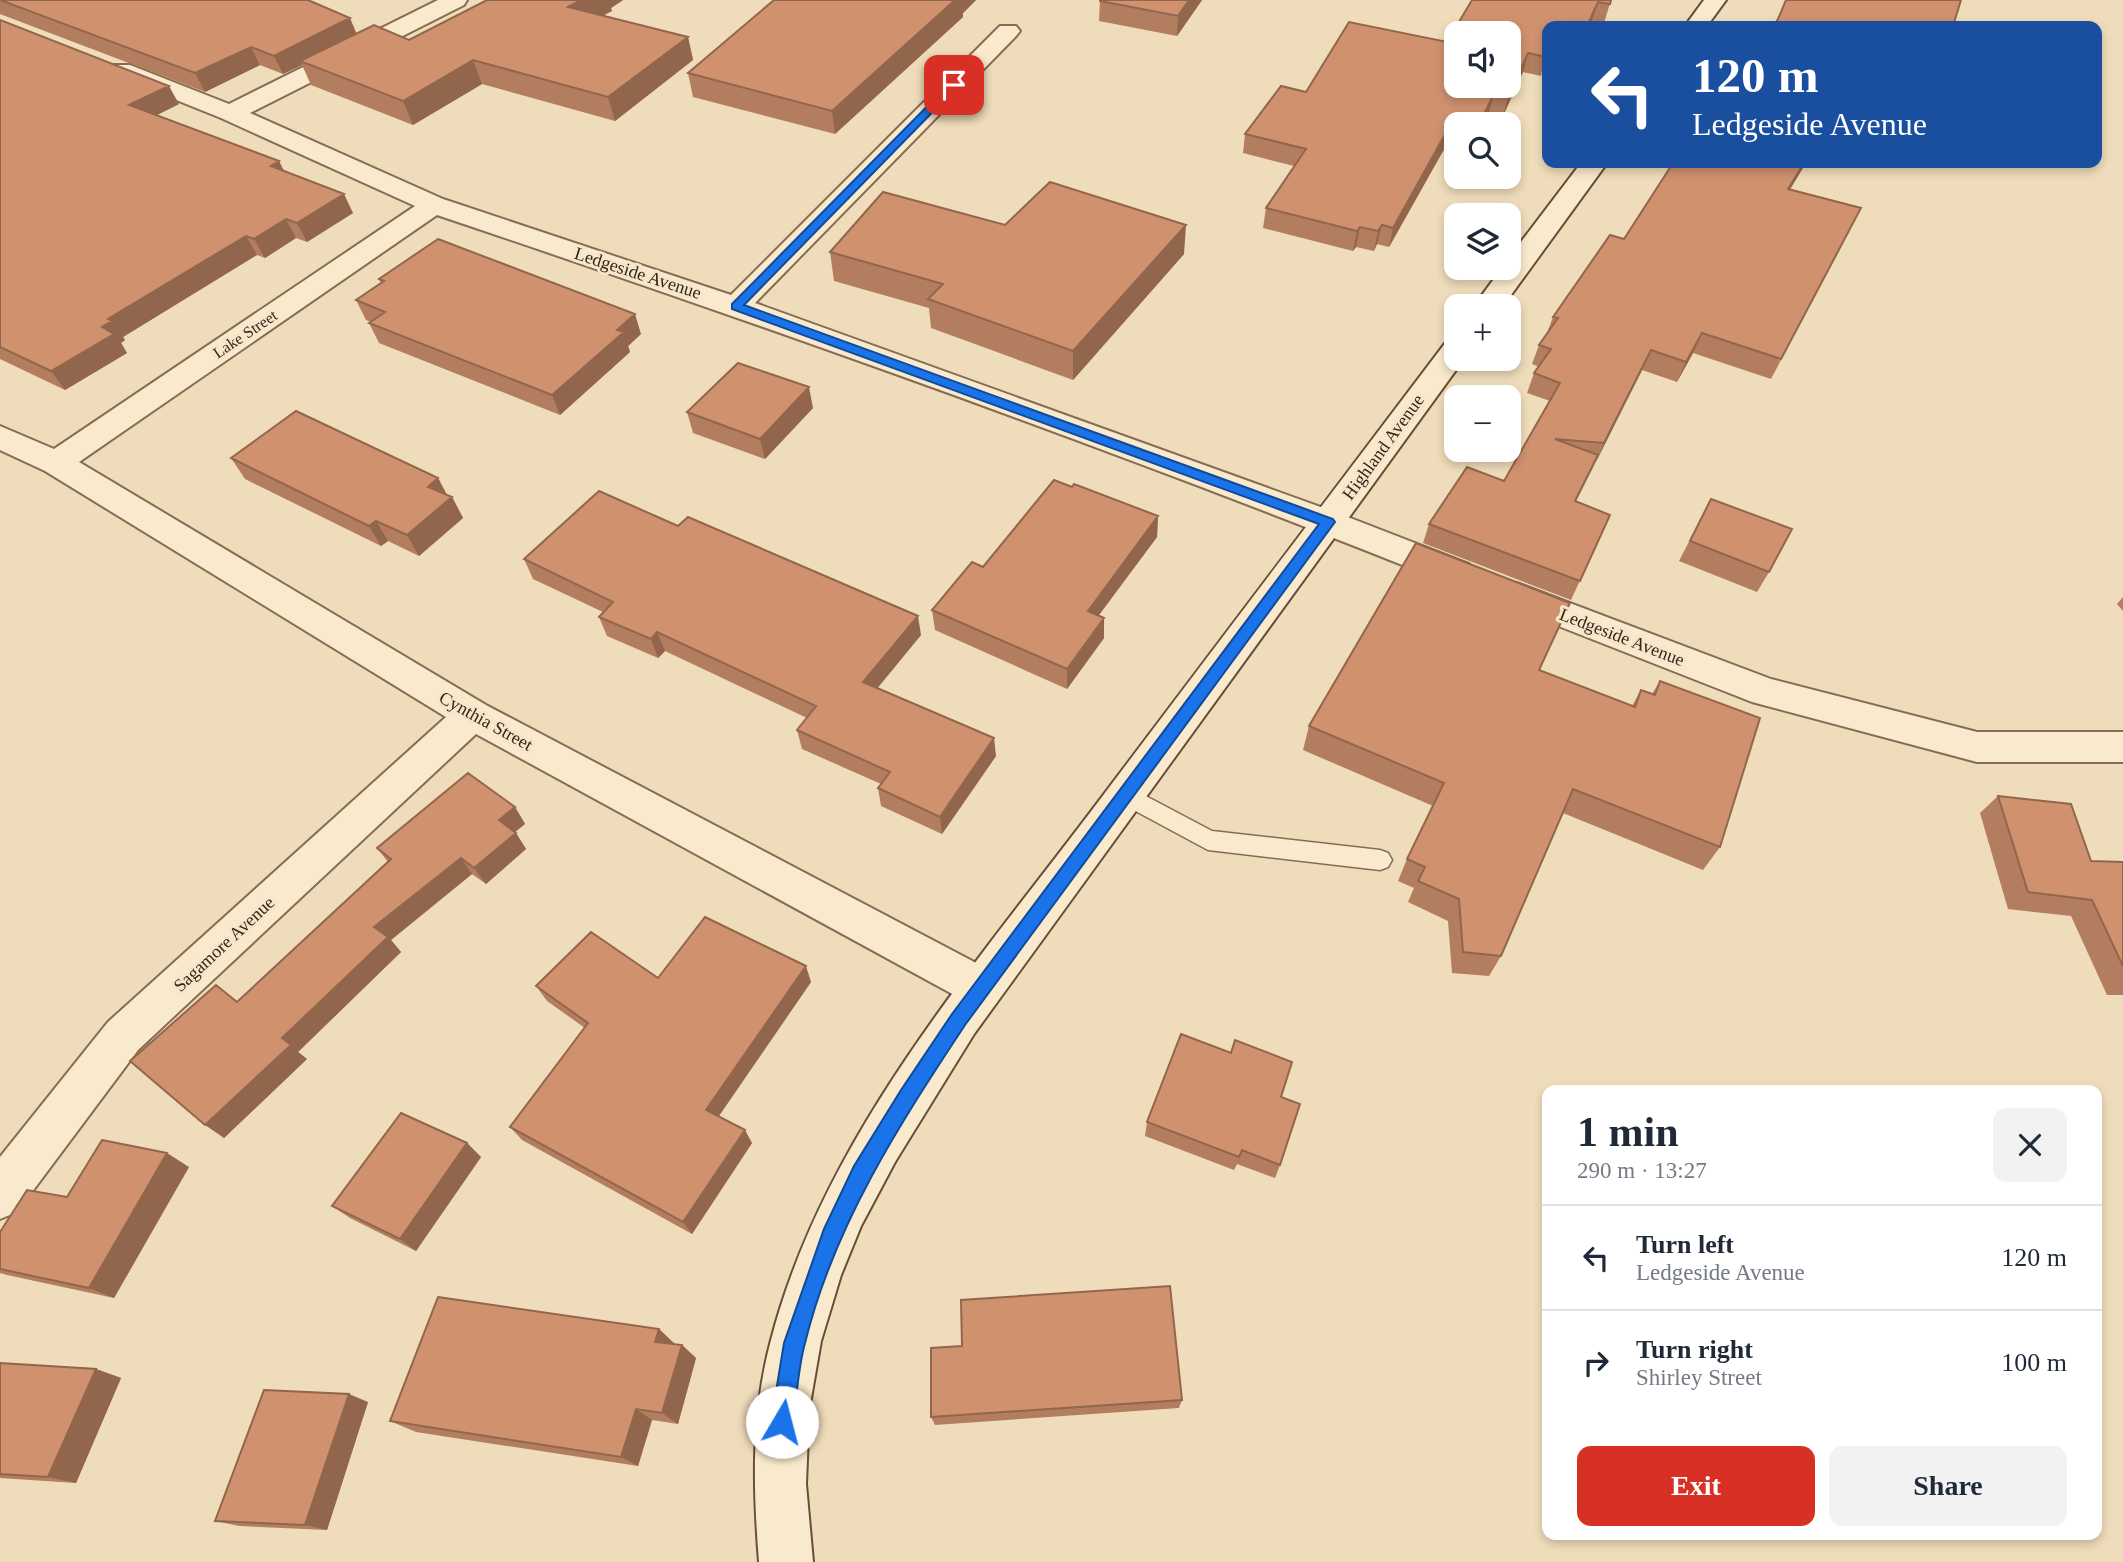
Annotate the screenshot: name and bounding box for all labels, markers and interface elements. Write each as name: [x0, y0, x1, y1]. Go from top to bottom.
map controls: [1444, 21, 1521, 462]
button: sound: [1444, 21, 1521, 98]
text: 120 m: [1692, 48, 1819, 103]
icon: left: [1577, 49, 1668, 140]
pin: [924, 55, 984, 115]
icon: arrive: [935, 66, 973, 104]
text: Ledgeside Avenue: [1692, 106, 1927, 142]
button: search: [1444, 112, 1521, 189]
button: layers: [1444, 203, 1521, 280]
street label: Ledgeside Avenue: [572, 243, 704, 303]
button: +: [1444, 294, 1521, 371]
street label: Lake Street: [210, 306, 281, 362]
button: −: [1444, 385, 1521, 462]
street label: Highland Avenue: [1338, 390, 1428, 503]
street label: Ledgeside Avenue: [1557, 604, 1687, 670]
street label: Cynthia Street: [436, 687, 536, 755]
street label: Sagamore Avenue: [170, 892, 278, 996]
button: close: [1993, 1108, 2067, 1182]
text: 1 min: [1577, 1109, 1679, 1155]
text: 290 m · 13:27: [1577, 1158, 1707, 1183]
text: Turn left: [1636, 1230, 1734, 1259]
icon: left: [1577, 1239, 1615, 1277]
text: 120 m: [2001, 1243, 2067, 1272]
text: Ledgeside Avenue: [1636, 1260, 1805, 1285]
text: Turn right: [1636, 1335, 1753, 1364]
icon: right: [1577, 1344, 1615, 1382]
text: 100 m: [2001, 1348, 2067, 1377]
text: Shirley Street: [1636, 1365, 1762, 1390]
position arrow: [745, 1385, 819, 1459]
button: Exit: [1577, 1446, 1815, 1526]
button: Share: [1829, 1446, 2067, 1526]

